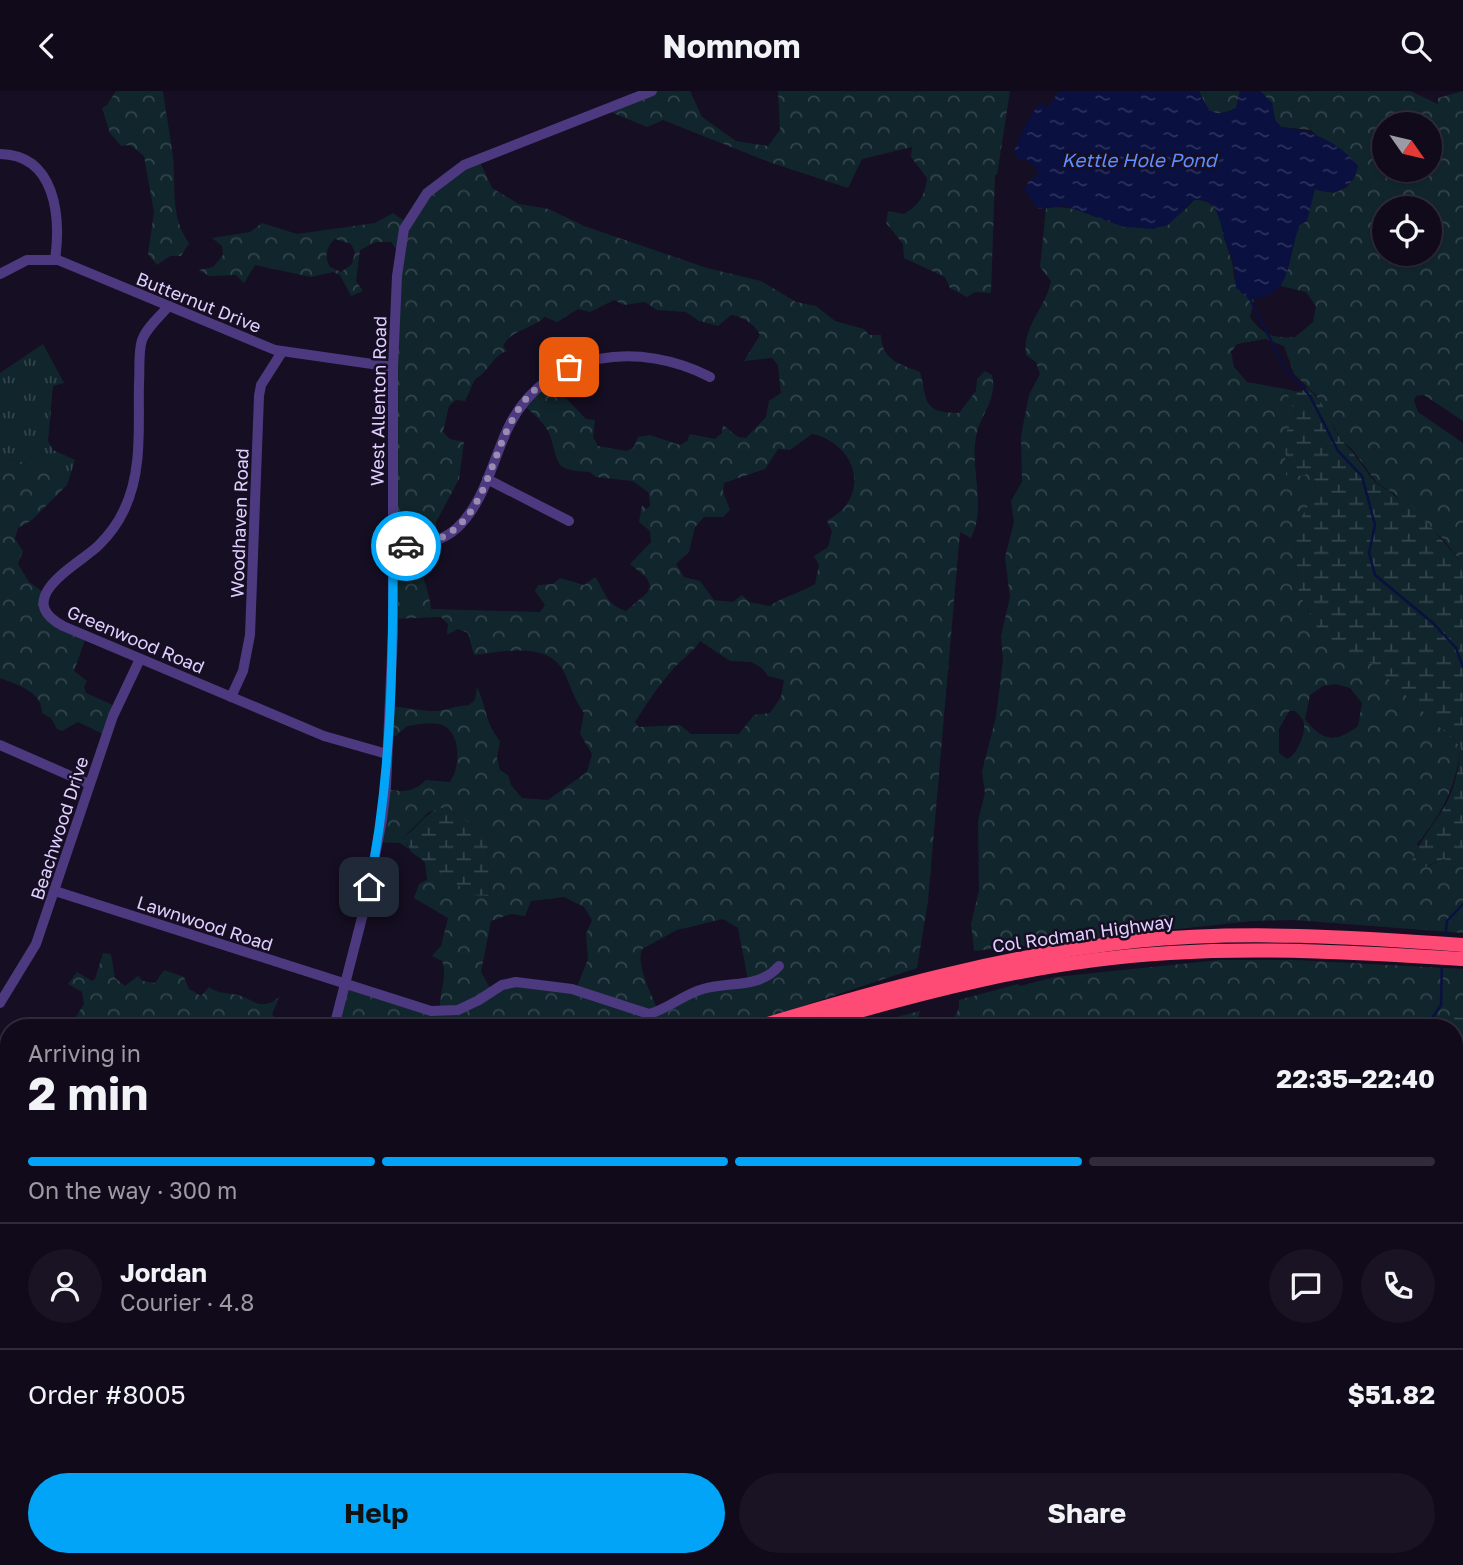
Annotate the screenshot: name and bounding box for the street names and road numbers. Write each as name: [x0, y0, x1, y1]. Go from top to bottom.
street label: Butternut Drive: [133, 267, 265, 337]
street label: West Allenton Road: [366, 316, 390, 486]
street label: Woodhaven Road: [225, 448, 253, 598]
street label: Greenwood Road: [64, 600, 208, 678]
street label: Beachwood Drive: [25, 753, 93, 903]
street label: Lawnwood Road: [134, 891, 276, 955]
street label: Col Rodman Highway: [991, 909, 1175, 957]

